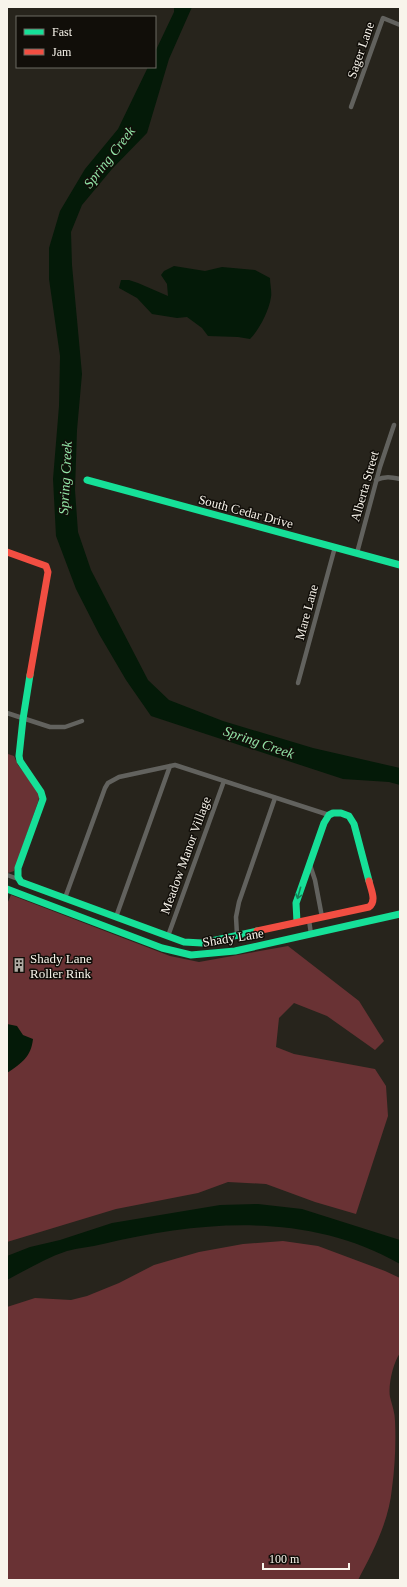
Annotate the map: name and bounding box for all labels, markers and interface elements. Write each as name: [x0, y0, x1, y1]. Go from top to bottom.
legend: [16, 16, 156, 68]
street label: Sager Lane: [344, 20, 377, 80]
text: Fast: [52, 25, 73, 39]
text: Jam: [52, 45, 72, 59]
water label: Spring Creek: [81, 123, 138, 191]
water label: Spring Creek: [56, 440, 75, 515]
street label: Alberta Street: [347, 449, 382, 523]
street label: South Cedar Drive: [197, 492, 295, 531]
street label: Mare Lane: [292, 583, 321, 641]
water label: Spring Creek: [222, 723, 297, 762]
street label: Meadow Manor Village: [157, 794, 214, 916]
one-way arrow: [295, 886, 302, 899]
street label: Shady Lane: [201, 925, 265, 950]
place label: Shady Lane Roller Rink: [30, 951, 92, 981]
building icon: Shady Lane Roller Rink: [11, 957, 27, 973]
scale bar: [263, 1545, 349, 1571]
text: 100 m: [269, 1552, 300, 1566]

